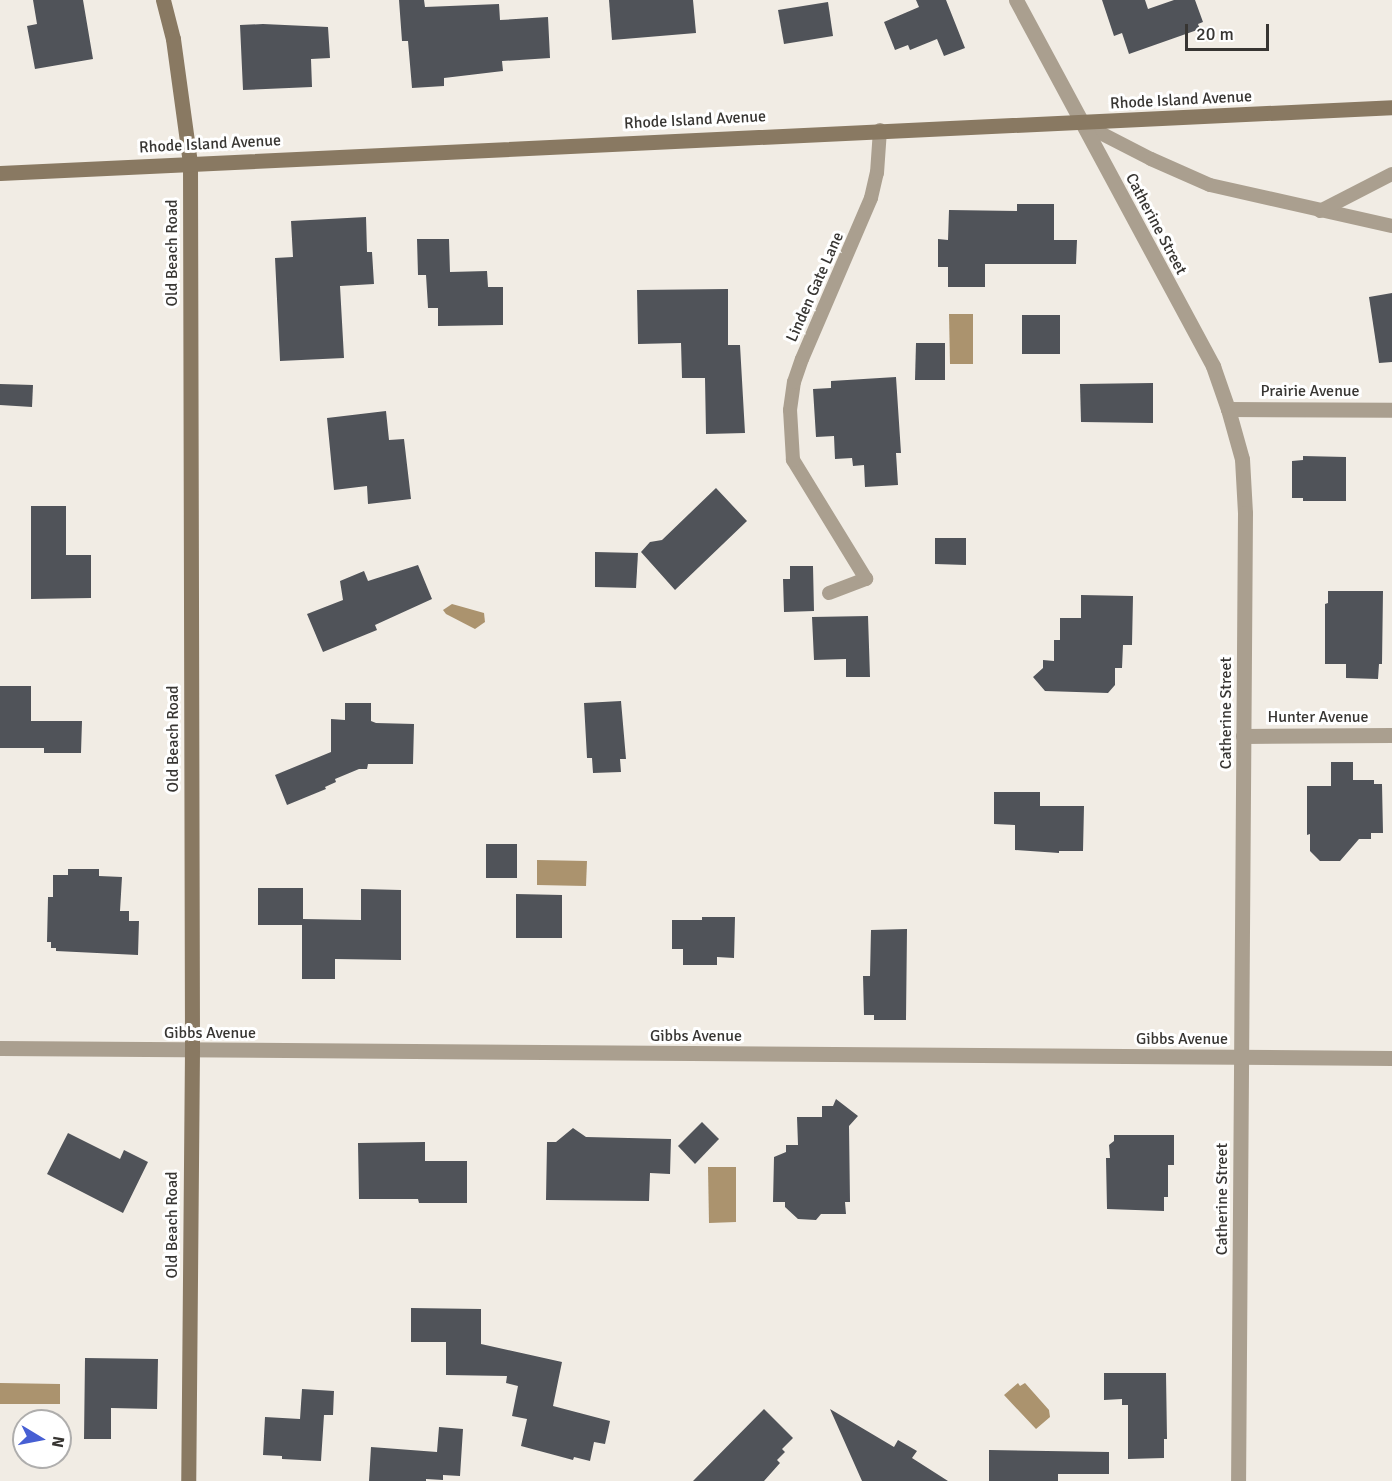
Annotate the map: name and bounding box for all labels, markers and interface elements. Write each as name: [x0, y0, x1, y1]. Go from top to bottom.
scale bar: [1188, 12, 1272, 50]
text: 20 m: [1196, 23, 1234, 45]
street label: Rhode Island Avenue: [1110, 87, 1252, 113]
street label: Rhode Island Avenue: [624, 107, 766, 133]
street label: Rhode Island Avenue: [139, 131, 281, 157]
street label: Catherine Street: [1121, 170, 1191, 278]
street label: Old Beach Road: [162, 200, 182, 306]
street label: Linden Gate Lane: [782, 229, 848, 345]
street label: Prairie Avenue: [1260, 381, 1360, 401]
street label: Catherine Street: [1216, 657, 1236, 769]
street label: Old Beach Road: [163, 686, 183, 792]
street label: Hunter Avenue: [1267, 707, 1369, 727]
street label: Gibbs Avenue: [164, 1023, 256, 1043]
street label: Gibbs Avenue: [650, 1026, 742, 1046]
street label: Gibbs Avenue: [1136, 1029, 1228, 1049]
street label: Catherine Street: [1212, 1143, 1232, 1255]
street label: Old Beach Road: [162, 1172, 182, 1278]
north arrow: [12, 1409, 72, 1469]
text: N: [47, 1435, 69, 1449]

